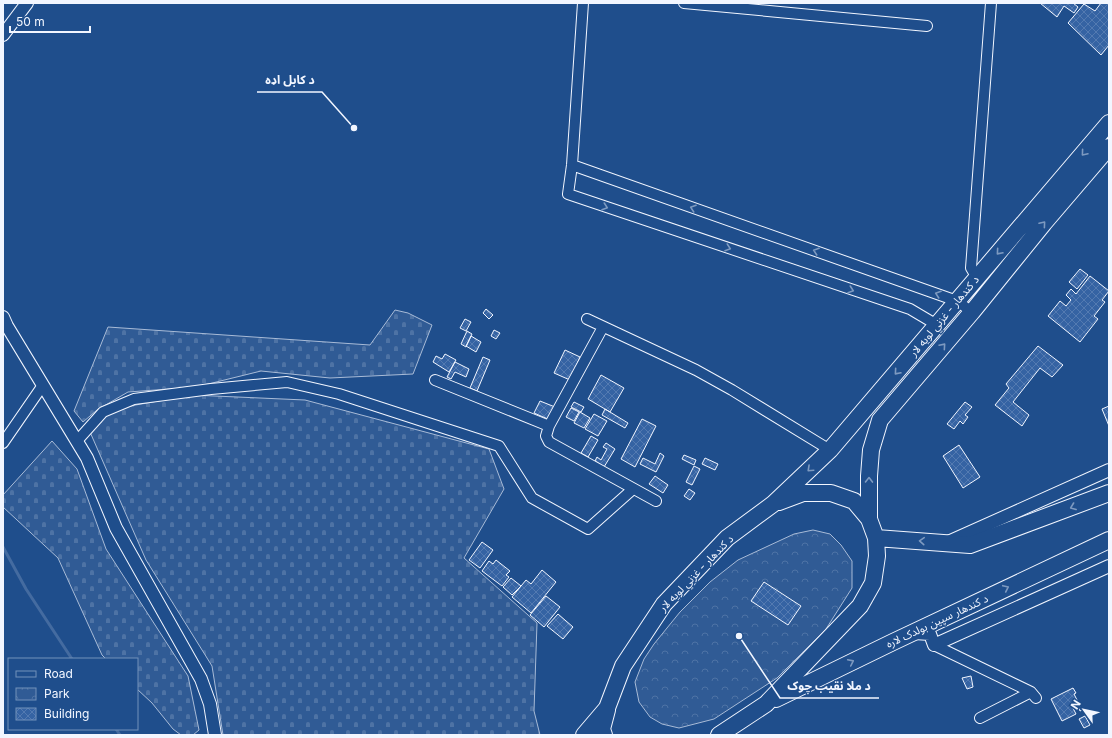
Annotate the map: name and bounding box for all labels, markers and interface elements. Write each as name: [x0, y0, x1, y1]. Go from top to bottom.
scale bar: [10, 8, 90, 34]
text: 50 m: [16, 14, 45, 29]
callout: د کابل اډه: [257, 68, 322, 92]
text: د کابل اډه: [265, 72, 315, 87]
one-way arrow: [1082, 149, 1089, 156]
one-way arrow: [601, 202, 608, 211]
one-way arrow: [690, 204, 697, 212]
one-way arrow: [1039, 222, 1046, 229]
one-way arrow: [724, 244, 731, 252]
one-way arrow: [812, 247, 819, 256]
one-way arrow: [997, 247, 1004, 255]
street label: د کندهار - غزني لويه لار: [905, 273, 984, 362]
one-way arrow: [848, 285, 855, 293]
one-way arrow: [935, 290, 942, 299]
one-way arrow: [938, 344, 945, 351]
one-way arrow: [894, 367, 901, 375]
one-way arrow: [807, 464, 815, 472]
one-way arrow: [865, 477, 873, 483]
one-way arrow: [1069, 503, 1076, 511]
street label: د کندهار - غزني لويه لار: [655, 532, 738, 617]
one-way arrow: [919, 537, 925, 546]
one-way arrow: [1002, 585, 1010, 593]
street label: د کندهار سپین بولدک لاره: [884, 591, 991, 652]
legend: [8, 658, 138, 730]
one-way arrow: [847, 660, 854, 667]
text: Road: [44, 666, 73, 681]
callout: د ملا نقيب چوک: [780, 674, 879, 698]
text: د ملا نقيب چوک: [787, 678, 871, 695]
text: Park: [44, 686, 70, 701]
north arrow: [1064, 690, 1104, 730]
text: N: [1067, 697, 1084, 712]
text: Building: [44, 706, 89, 721]

